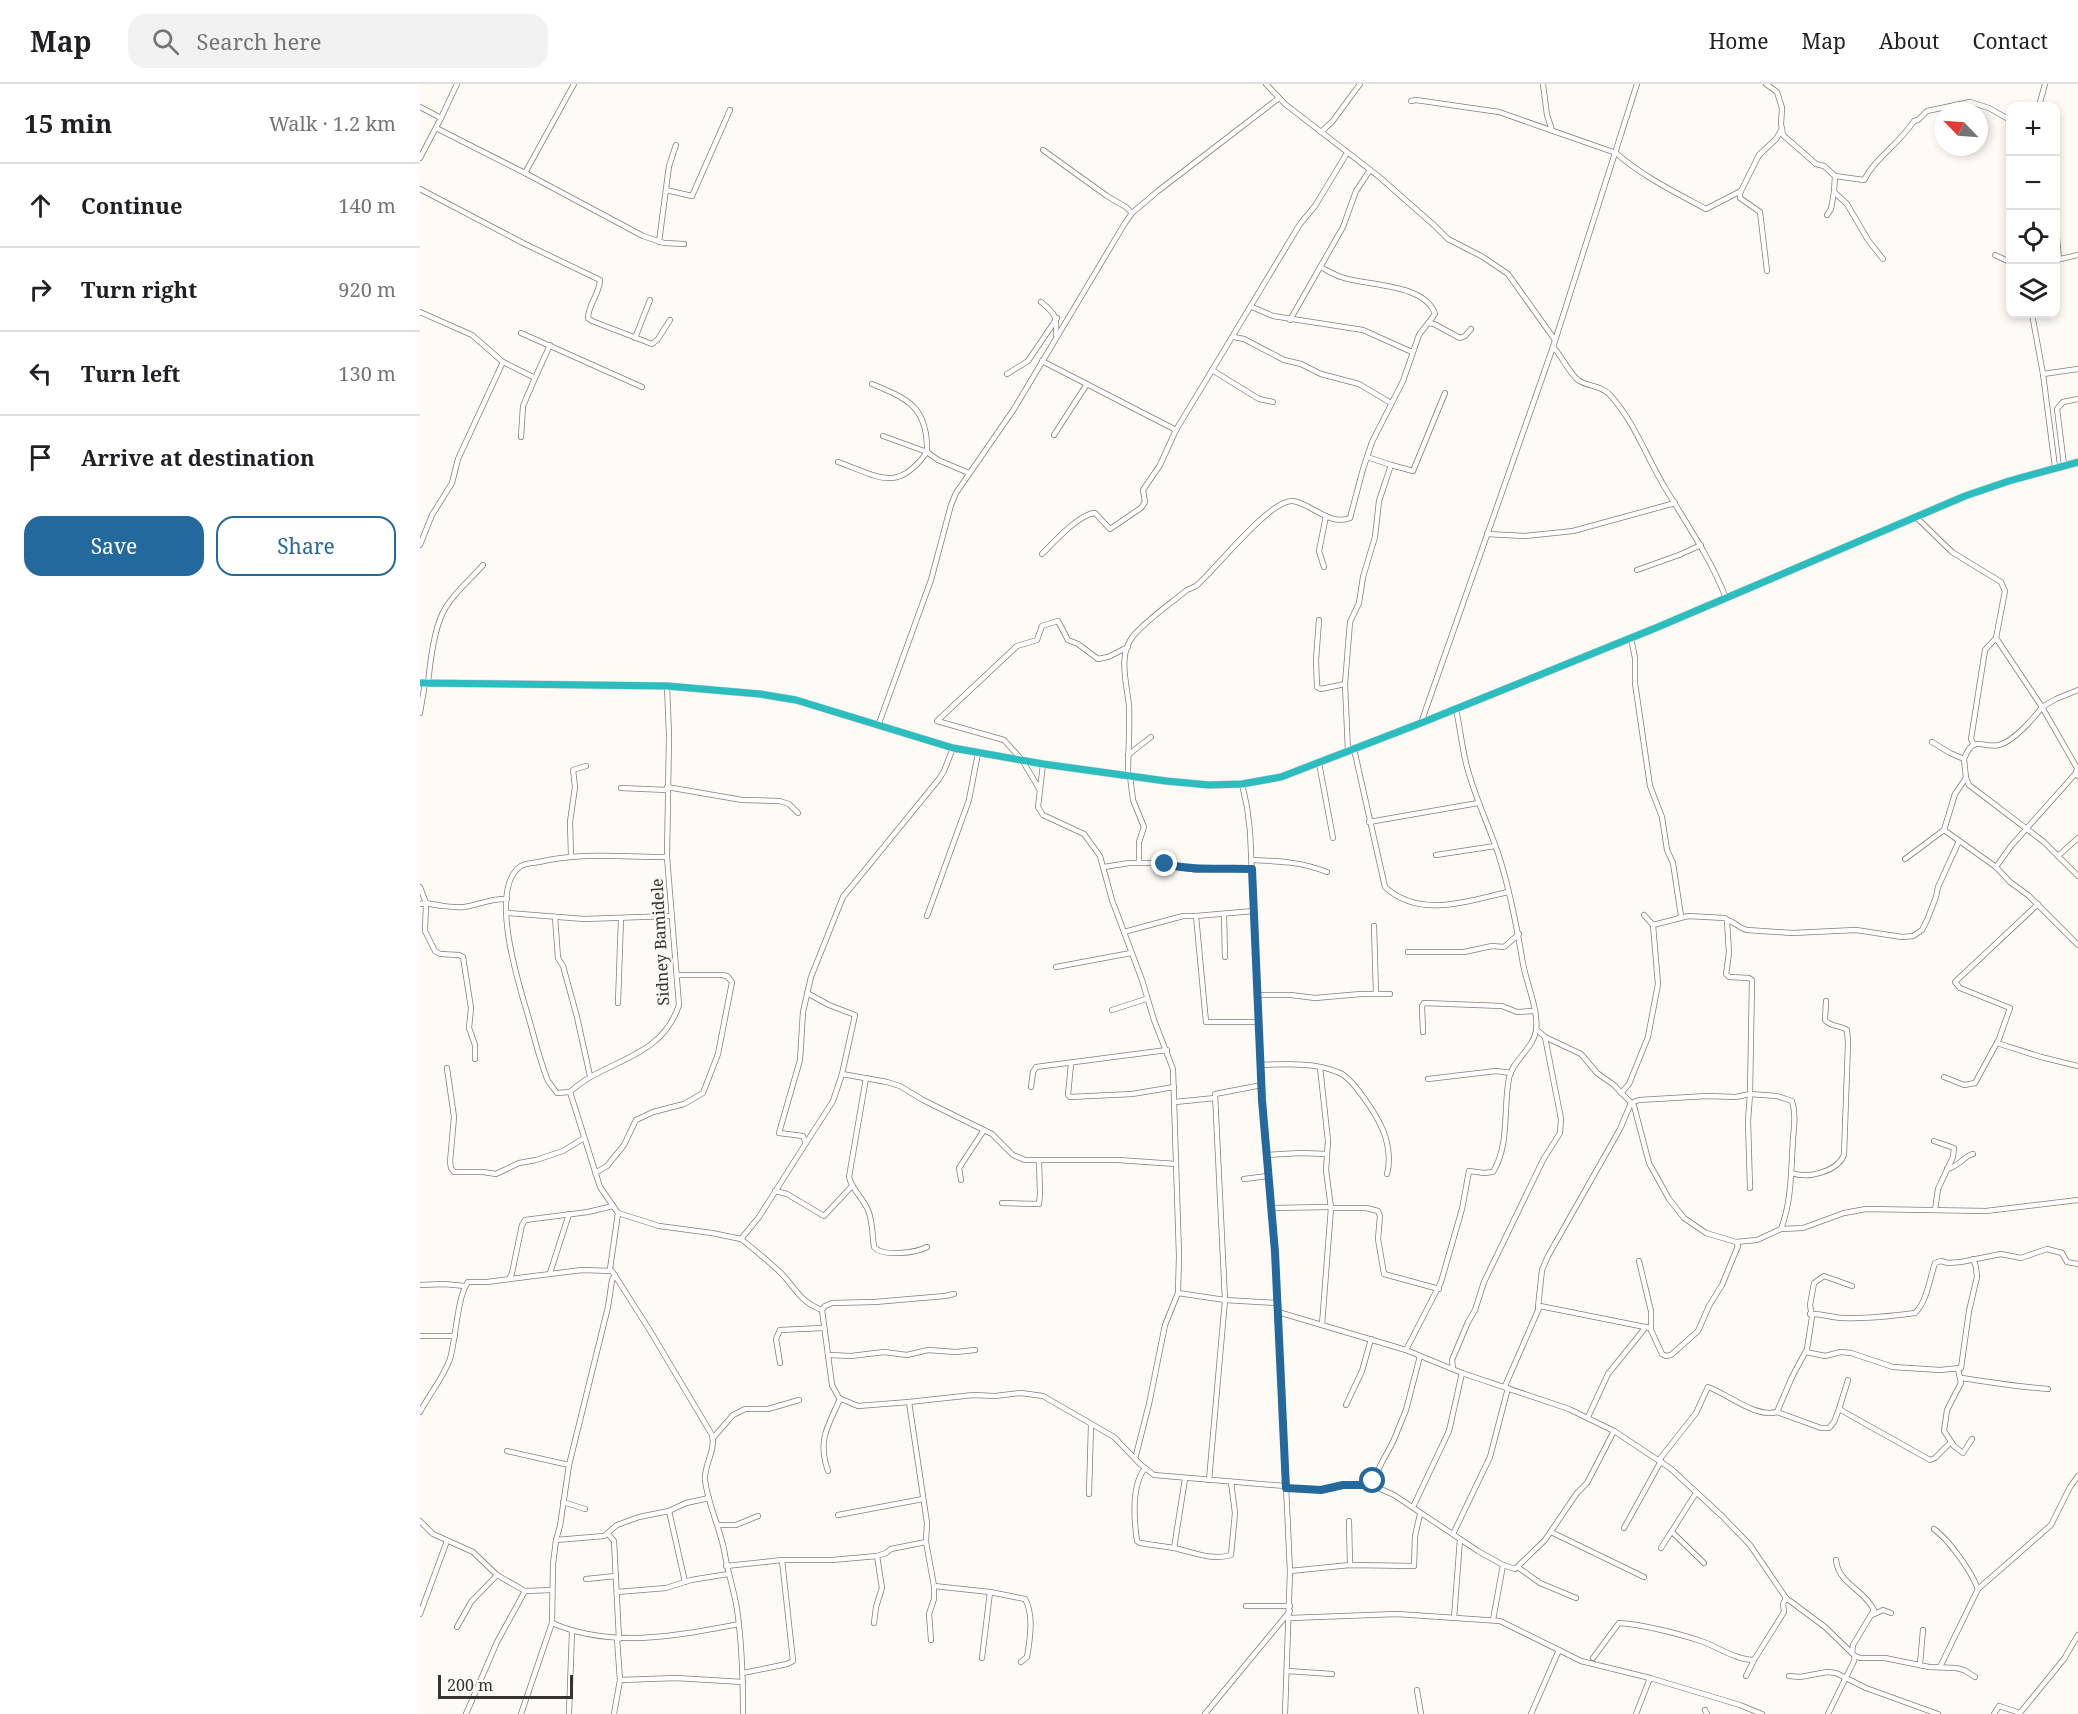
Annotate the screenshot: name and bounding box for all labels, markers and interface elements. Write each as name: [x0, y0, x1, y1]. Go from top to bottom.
search box: [128, 14, 548, 68]
text: Map: [30, 22, 92, 60]
icon: search: [149, 25, 182, 58]
text: Search here: [197, 26, 321, 56]
text: Home: [1709, 27, 1769, 55]
text: Map: [1802, 27, 1846, 55]
text: About: [1879, 27, 1940, 55]
text: Contact: [1973, 27, 2048, 55]
north arrow: [1934, 102, 1988, 156]
map controls: [2006, 102, 2060, 318]
button: +: [2006, 102, 2060, 156]
text: 15 min: [24, 105, 112, 141]
text: Walk · 1.2 km: [269, 110, 396, 137]
button: −: [2006, 156, 2060, 210]
icon: ahead: [24, 189, 57, 222]
text: Continue: [81, 190, 183, 220]
text: 140 m: [338, 192, 396, 219]
button: locate: [2006, 210, 2060, 264]
button: layers: [2006, 264, 2060, 318]
icon: right: [24, 273, 57, 306]
text: Turn right: [81, 274, 197, 304]
text: 920 m: [338, 276, 396, 303]
icon: left: [24, 357, 57, 390]
text: Turn left: [81, 358, 180, 388]
text: 130 m: [338, 360, 396, 387]
icon: arrive: [24, 441, 57, 474]
text: Arrive at destination: [81, 442, 315, 472]
button: Save: [24, 516, 204, 576]
button: Share: [216, 516, 396, 576]
route end: [1151, 850, 1177, 876]
street label: Sidney Bamidele: [646, 878, 674, 1006]
route start: [1359, 1467, 1385, 1493]
scale bar: [438, 1672, 573, 1700]
text: 200 m: [447, 1674, 493, 1696]

